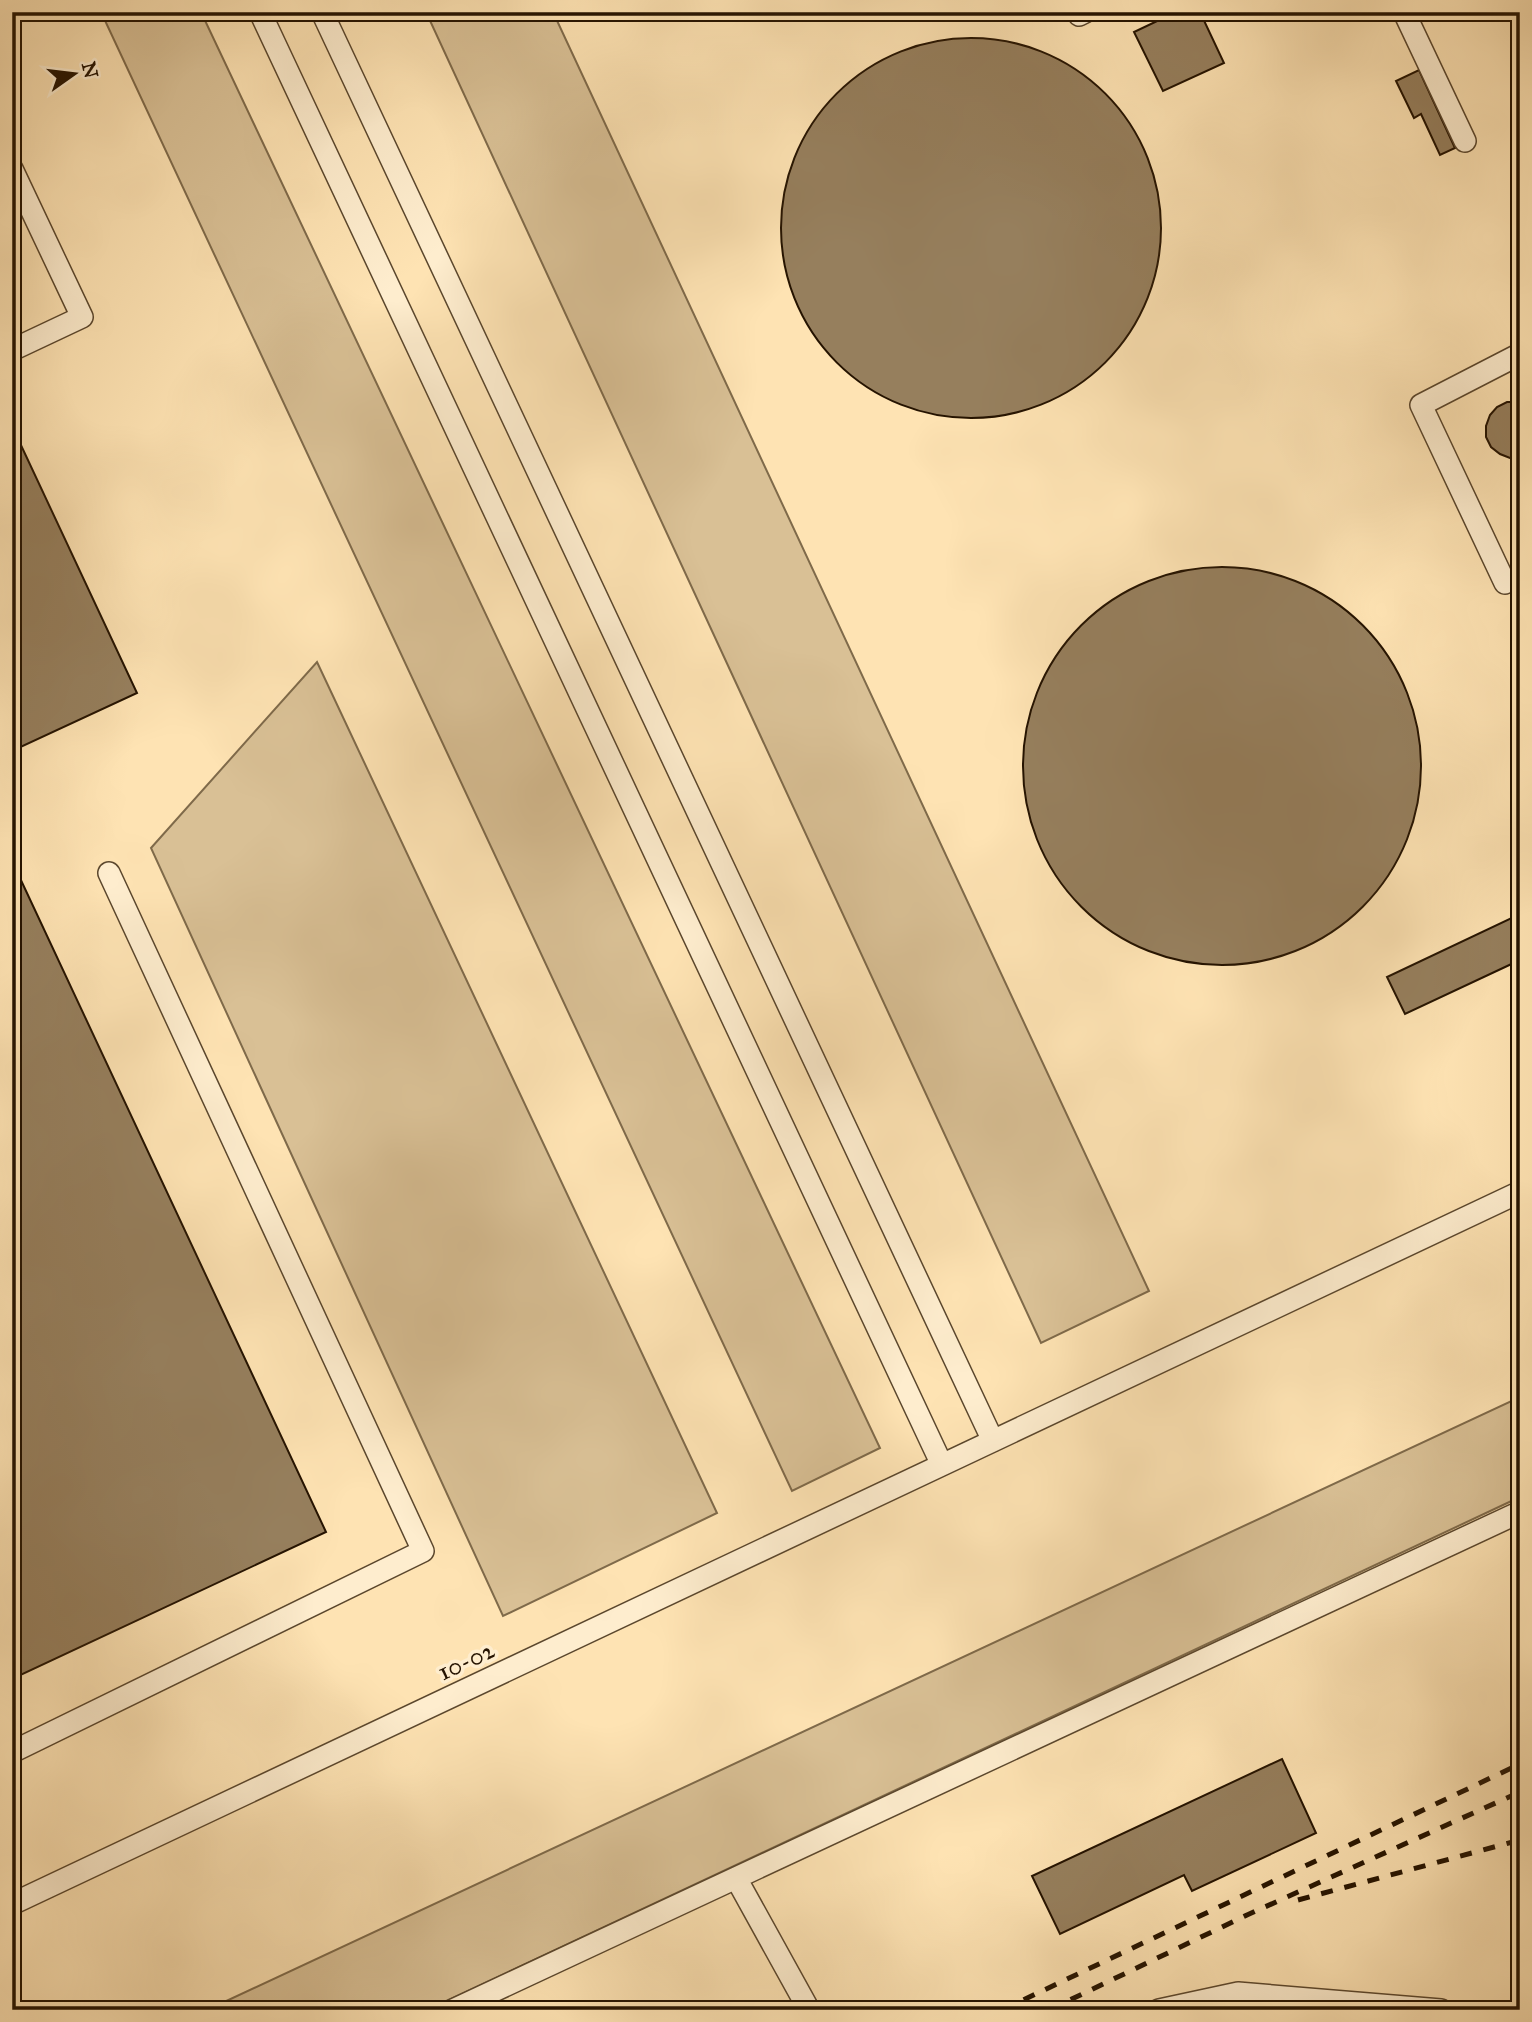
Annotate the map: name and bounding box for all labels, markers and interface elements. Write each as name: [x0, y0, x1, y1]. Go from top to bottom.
north arrow: [38, 38, 108, 108]
text: N: [77, 59, 103, 81]
street label: 10-02: [433, 1635, 499, 1687]

